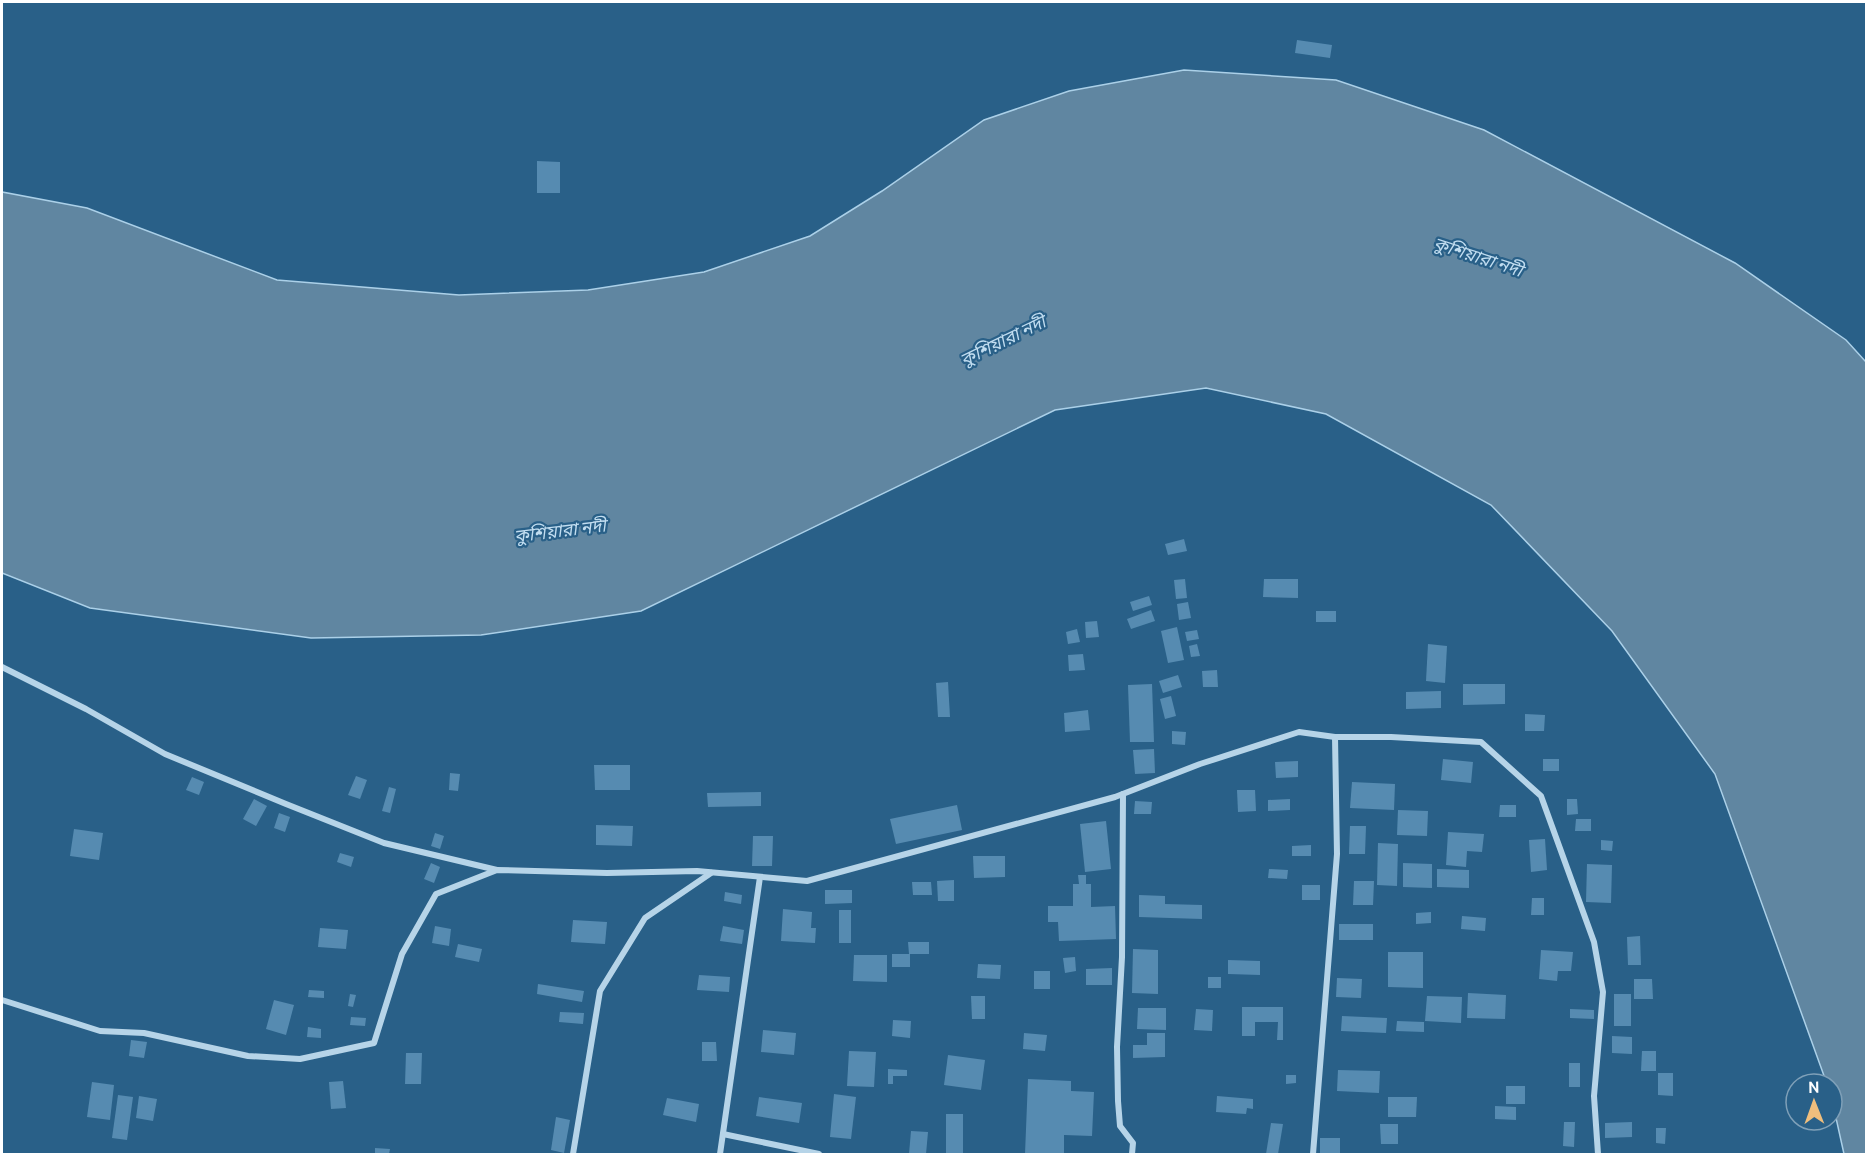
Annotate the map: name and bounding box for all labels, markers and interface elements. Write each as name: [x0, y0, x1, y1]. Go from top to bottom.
water label: কুশিয়ারা নদী: [1431, 232, 1528, 283]
water label: কুশিয়ারা নদী: [957, 309, 1052, 371]
water label: কুশিয়ারা নদী: [513, 514, 610, 548]
north arrow: [1784, 1072, 1844, 1132]
text: N: [1808, 1078, 1820, 1097]

